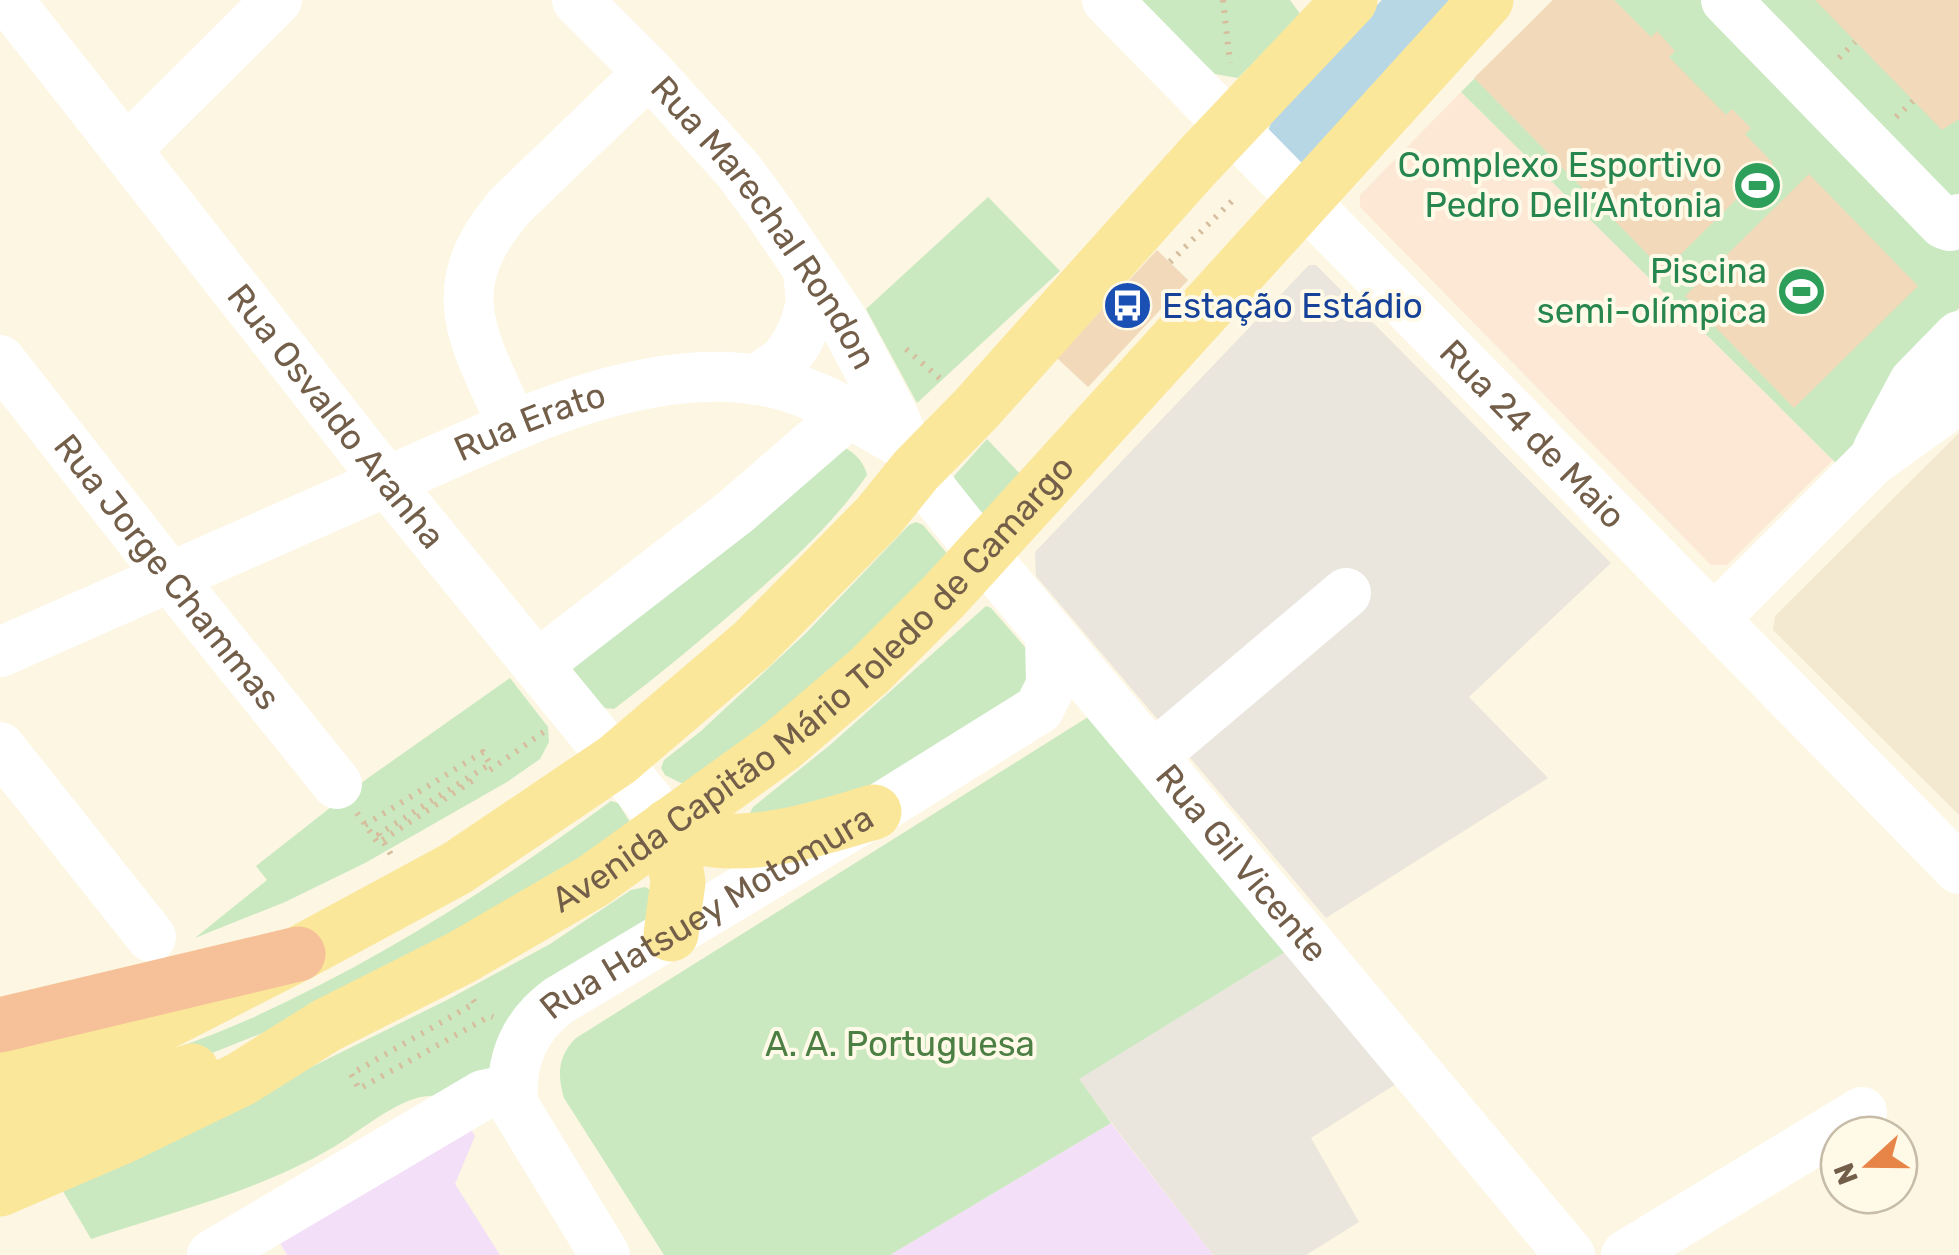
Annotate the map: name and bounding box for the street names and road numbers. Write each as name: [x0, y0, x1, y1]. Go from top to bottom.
street label: Rua Marechal Rondon: [642, 67, 886, 376]
street label: Rua Osvaldo Aranha: [219, 276, 454, 557]
street label: Rua 24 de Maio: [1431, 331, 1634, 537]
street label: Rua Erato: [448, 373, 610, 470]
street label: Rua Jorge Chammas: [45, 426, 289, 718]
street label: Avenida Capitão Mário Toledo de Camargo: [544, 447, 1083, 921]
street label: Rua Gil Vicente: [1147, 756, 1337, 971]
street label: Rua Hatsuey Motomura: [531, 796, 881, 1028]

